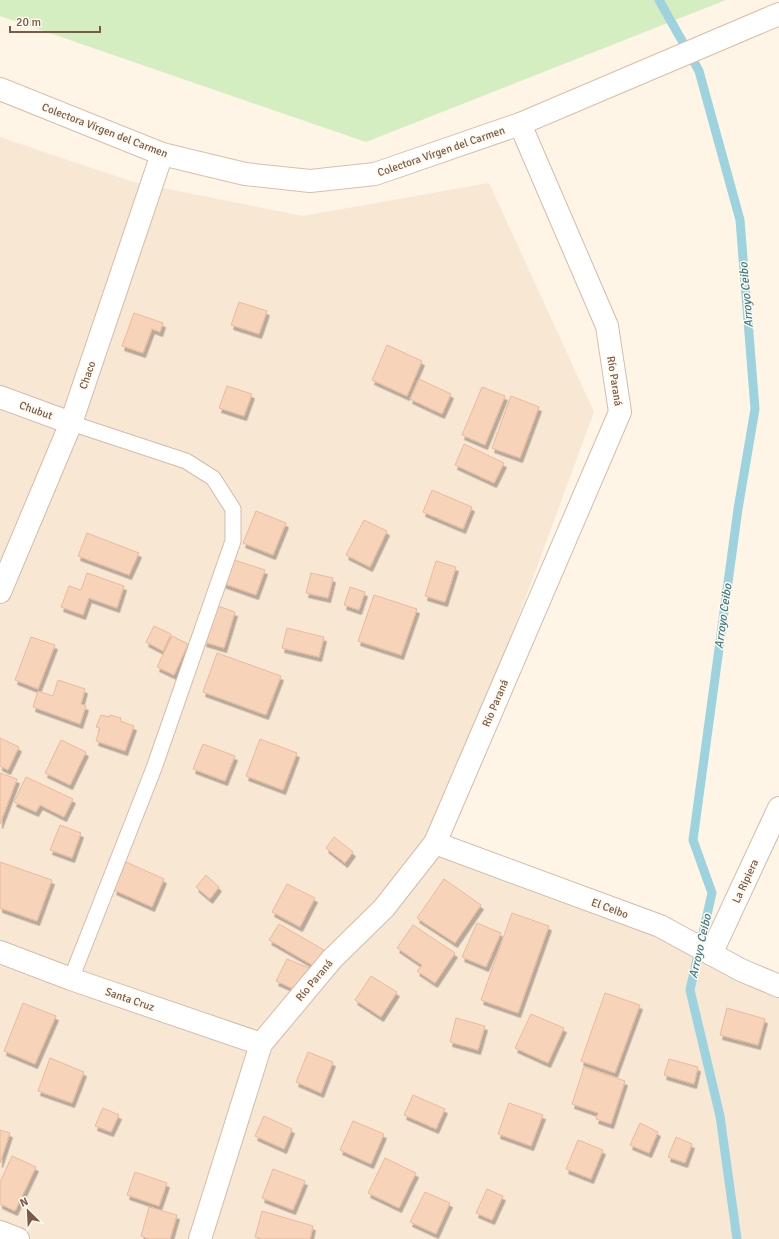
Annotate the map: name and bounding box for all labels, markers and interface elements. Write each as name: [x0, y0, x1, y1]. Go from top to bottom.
scale bar: [10, 8, 100, 34]
text: 20 m: [16, 15, 41, 30]
street label: Colectora Vírgen del Carmen: [40, 100, 170, 161]
street label: Colectora Vírgen del Carmen: [376, 124, 507, 179]
water label: Arroyo Ceibo: [736, 261, 757, 328]
street label: Río Paraná: [604, 355, 625, 407]
street label: Chaco: [77, 359, 98, 391]
street label: Chubut: [17, 398, 54, 422]
water label: Arroyo Ceibo: [712, 582, 736, 649]
street label: Río Paraná: [480, 677, 511, 729]
street label: La Ripiera: [730, 857, 761, 905]
street label: El Ceibo: [590, 896, 630, 921]
water label: Arroyo Ceibo: [686, 912, 715, 980]
street label: Río Paraná: [293, 957, 336, 1004]
street label: Santa Cruz: [104, 985, 156, 1014]
north arrow: [8, 1191, 48, 1231]
text: N: [18, 1195, 30, 1210]

